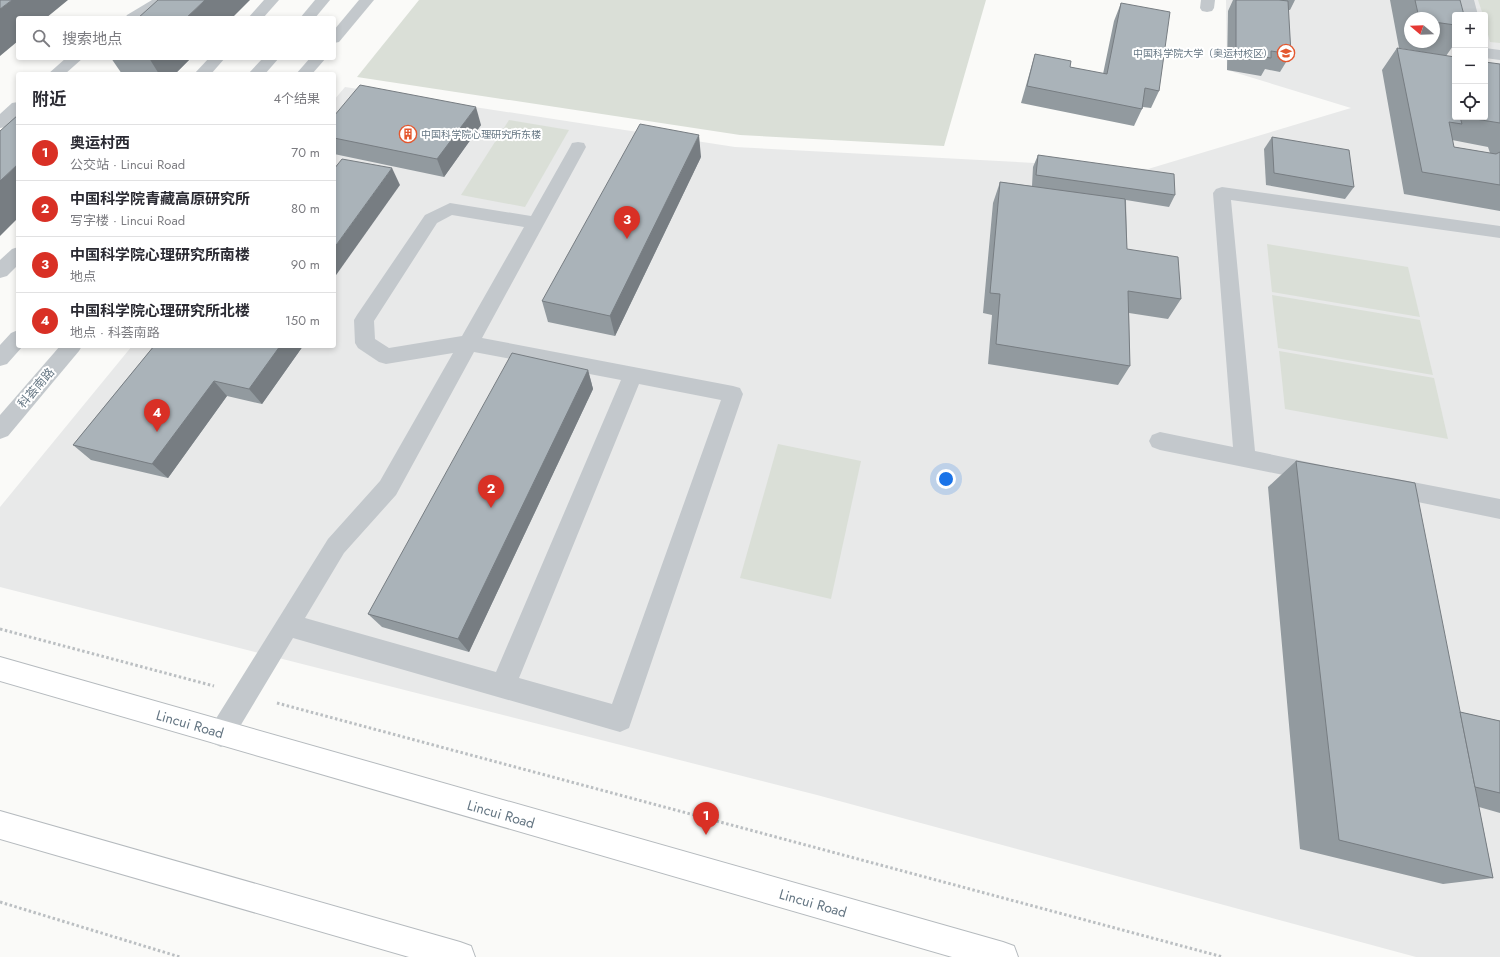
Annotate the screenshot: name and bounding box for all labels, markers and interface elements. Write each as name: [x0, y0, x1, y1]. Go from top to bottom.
north arrow: [1404, 12, 1440, 48]
map controls: [1452, 12, 1488, 120]
button: +: [1452, 12, 1488, 48]
search box: [16, 16, 336, 60]
icon: search: [30, 27, 52, 49]
text: 搜索地点: [62, 28, 122, 50]
school or university icon: 中国科学院大学（奥运村校区）: [1276, 43, 1296, 63]
place label: 中国科学院大学（奥运村校区）: [1133, 46, 1273, 61]
button: −: [1452, 48, 1488, 84]
button: locate: [1452, 84, 1488, 120]
text: 附近: [32, 87, 66, 111]
text: 4个结果: [273, 89, 320, 108]
building icon: 中国科学院心理研究所东楼: [398, 124, 418, 144]
place label: 中国科学院心理研究所东楼: [421, 127, 541, 142]
text: 奥运村西: [70, 132, 130, 154]
text: 1: [42, 143, 48, 162]
text: 70 m: [291, 143, 320, 162]
text: 公交站 · Lincui Road: [70, 155, 185, 174]
text: 中国科学院青藏高原研究所: [70, 188, 250, 210]
text: 2: [41, 199, 49, 218]
text: 80 m: [291, 199, 320, 218]
pin: 3: [614, 206, 640, 239]
text: 写字楼 · Lincui Road: [70, 211, 185, 230]
text: 中国科学院心理研究所南楼: [70, 244, 250, 266]
text: 3: [41, 255, 49, 274]
text: 90 m: [291, 255, 320, 274]
text: 地点: [70, 267, 96, 286]
text: 中国科学院心理研究所北楼: [70, 300, 250, 322]
text: 4: [40, 311, 50, 330]
text: 150 m: [285, 311, 320, 330]
text: 地点 · 科荟南路: [70, 323, 160, 342]
street label: 科荟南路: [13, 364, 59, 412]
pin: 4: [144, 399, 170, 432]
your location: [936, 469, 956, 489]
pin: 2: [478, 475, 504, 508]
street label: Lincui Road: [154, 705, 226, 743]
street label: Lincui Road: [465, 795, 537, 833]
pin: 1: [693, 802, 719, 835]
street label: Lincui Road: [777, 884, 849, 922]

